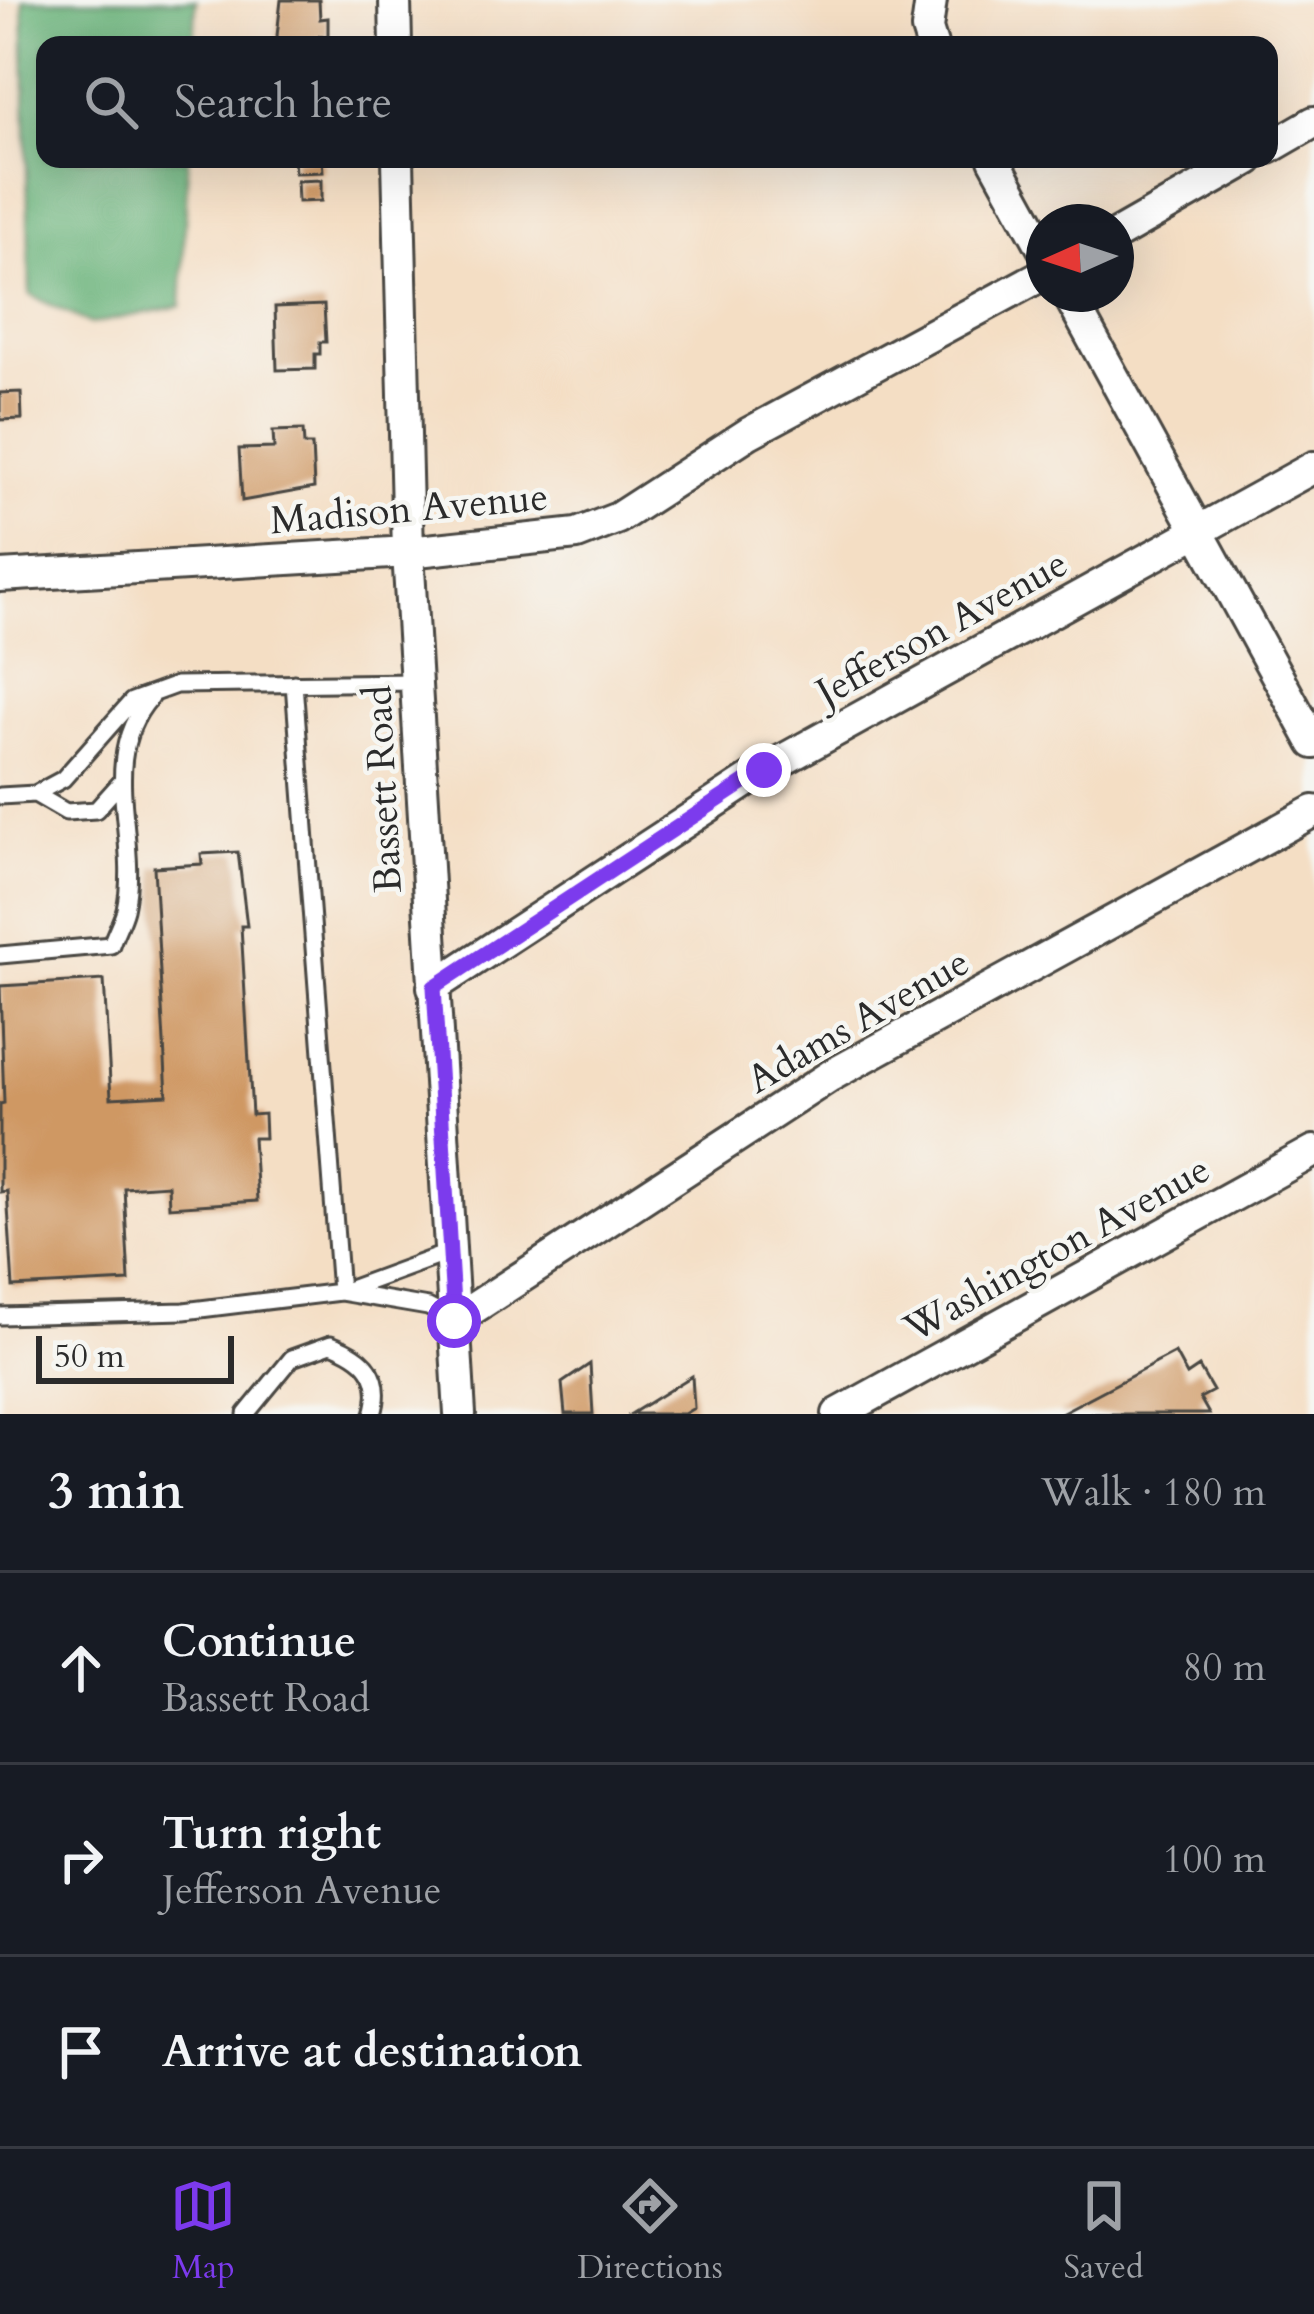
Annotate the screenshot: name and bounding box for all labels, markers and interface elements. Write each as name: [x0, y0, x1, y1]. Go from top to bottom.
search box: [36, 36, 1278, 168]
icon: search: [78, 69, 144, 135]
text: Search here: [174, 72, 392, 133]
north arrow: [1026, 204, 1134, 312]
street label: Madison Avenue: [268, 470, 550, 548]
street label: Jefferson Avenue: [803, 537, 1077, 721]
street label: Bassett Road: [351, 684, 415, 894]
route end: [737, 743, 791, 797]
street label: Adams Avenue: [737, 936, 979, 1106]
street label: Washington Avenue: [894, 1143, 1219, 1356]
route start: [427, 1294, 481, 1348]
scale bar: [36, 1330, 234, 1383]
text: 50 m: [54, 1334, 125, 1379]
text: 3 min: [48, 1457, 184, 1527]
text: Walk · 180 m: [1041, 1466, 1266, 1519]
text: Continue: [162, 1611, 356, 1672]
icon: ahead: [48, 1635, 114, 1701]
text: 80 m: [1183, 1641, 1266, 1694]
text: Bassett Road: [162, 1672, 370, 1725]
text: Turn right: [162, 1803, 381, 1864]
icon: right: [48, 1827, 114, 1893]
text: 100 m: [1163, 1833, 1266, 1886]
text: Jefferson Avenue: [162, 1864, 442, 1917]
icon: arrive: [48, 2019, 114, 2085]
text: Arrive at destination: [162, 2021, 582, 2082]
tab: Map: [170, 2173, 236, 2290]
tab: Directions: [577, 2173, 723, 2290]
tab: Saved: [1064, 2173, 1144, 2290]

